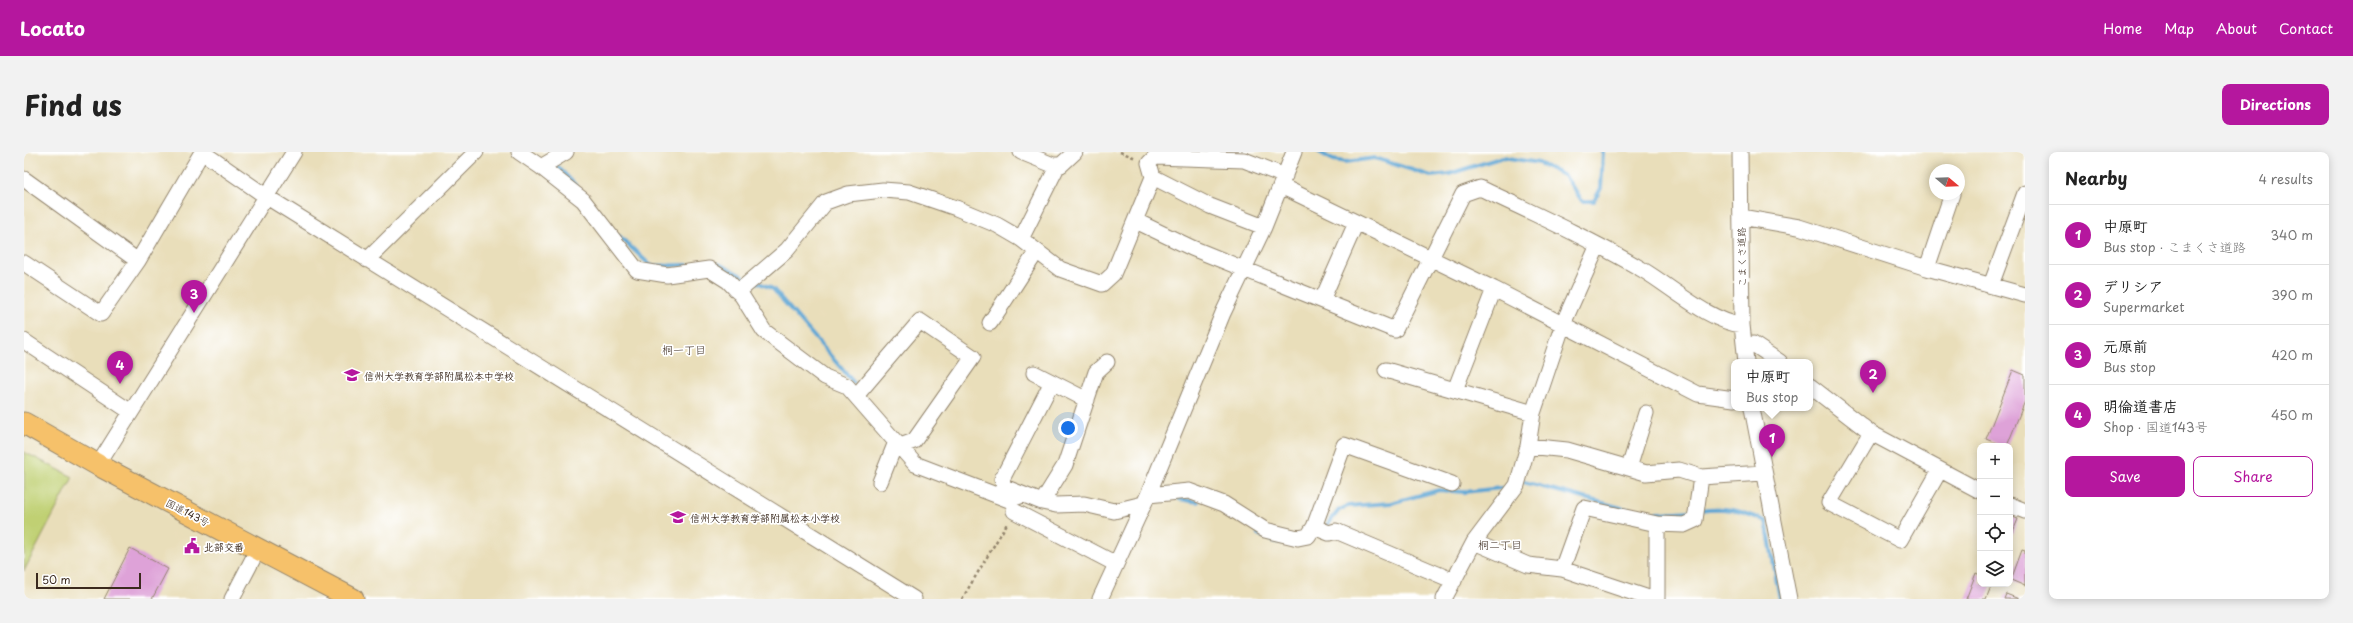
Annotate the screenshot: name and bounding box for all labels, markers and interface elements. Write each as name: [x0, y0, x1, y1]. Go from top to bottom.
text: Locato: [20, 14, 85, 42]
text: Home: [2103, 18, 2142, 39]
text: Map: [2164, 18, 2194, 39]
text: About: [2216, 18, 2257, 39]
text: Contact: [2279, 18, 2333, 39]
text: Find us: [24, 83, 122, 126]
button: Directions: [2222, 84, 2329, 125]
north arrow: [1929, 164, 1965, 200]
text: Nearby: [2065, 165, 2127, 191]
text: 4 results: [2259, 169, 2313, 188]
text: 中原町: [2103, 214, 2148, 237]
text: 1: [2075, 225, 2081, 244]
text: 340 m: [2270, 225, 2313, 244]
street label: こまくさ道路: [1733, 227, 1749, 287]
text: Bus stop · こまくさ道路: [2103, 237, 2246, 256]
text: デリシア: [2103, 274, 2163, 297]
pin: 3: [181, 280, 207, 313]
text: 2: [2073, 285, 2083, 304]
text: 390 m: [2271, 285, 2313, 304]
text: Supermarket: [2103, 297, 2185, 316]
text: 元原前: [2103, 334, 2148, 357]
district label: 桐一丁目: [662, 341, 706, 358]
text: 3: [2074, 345, 2082, 364]
text: 420 m: [2271, 345, 2313, 364]
pin: 4: [107, 351, 133, 384]
text: Bus stop: [2103, 357, 2156, 376]
popup: [1731, 359, 1813, 411]
pin: 2: [1860, 360, 1886, 393]
text: 中原町: [1746, 364, 1791, 387]
school or university icon: 信州大学教育学部附属松本中学校: [343, 366, 361, 384]
place label: 信州大学教育学部附属松本中学校: [364, 368, 514, 383]
text: Bus stop: [1746, 387, 1798, 406]
text: 明倫道書店: [2103, 394, 2178, 417]
text: 4: [2074, 405, 2082, 424]
text: 450 m: [2271, 405, 2313, 424]
text: Shop · 国道143号: [2103, 417, 2208, 436]
your location: [1058, 418, 1078, 438]
pin: 1: [1759, 424, 1785, 457]
map controls: [1977, 443, 2013, 587]
button: +: [1977, 443, 2013, 479]
button: Save: [2065, 456, 2185, 497]
button: Share: [2193, 456, 2313, 497]
button: −: [1977, 479, 2013, 515]
street label: 国道143号: [163, 494, 213, 530]
school or university icon: 信州大学教育学部附属松本小学校: [669, 508, 687, 526]
place label: 信州大学教育学部附属松本小学校: [690, 510, 840, 525]
button: locate: [1977, 515, 2013, 551]
district label: 桐二丁目: [1478, 536, 1522, 553]
public building icon: 北部交番: [183, 537, 201, 555]
place label: 北部交番: [204, 539, 244, 554]
button: layers: [1977, 551, 2013, 587]
scale bar: [36, 571, 141, 590]
text: 50 m: [42, 571, 71, 588]

